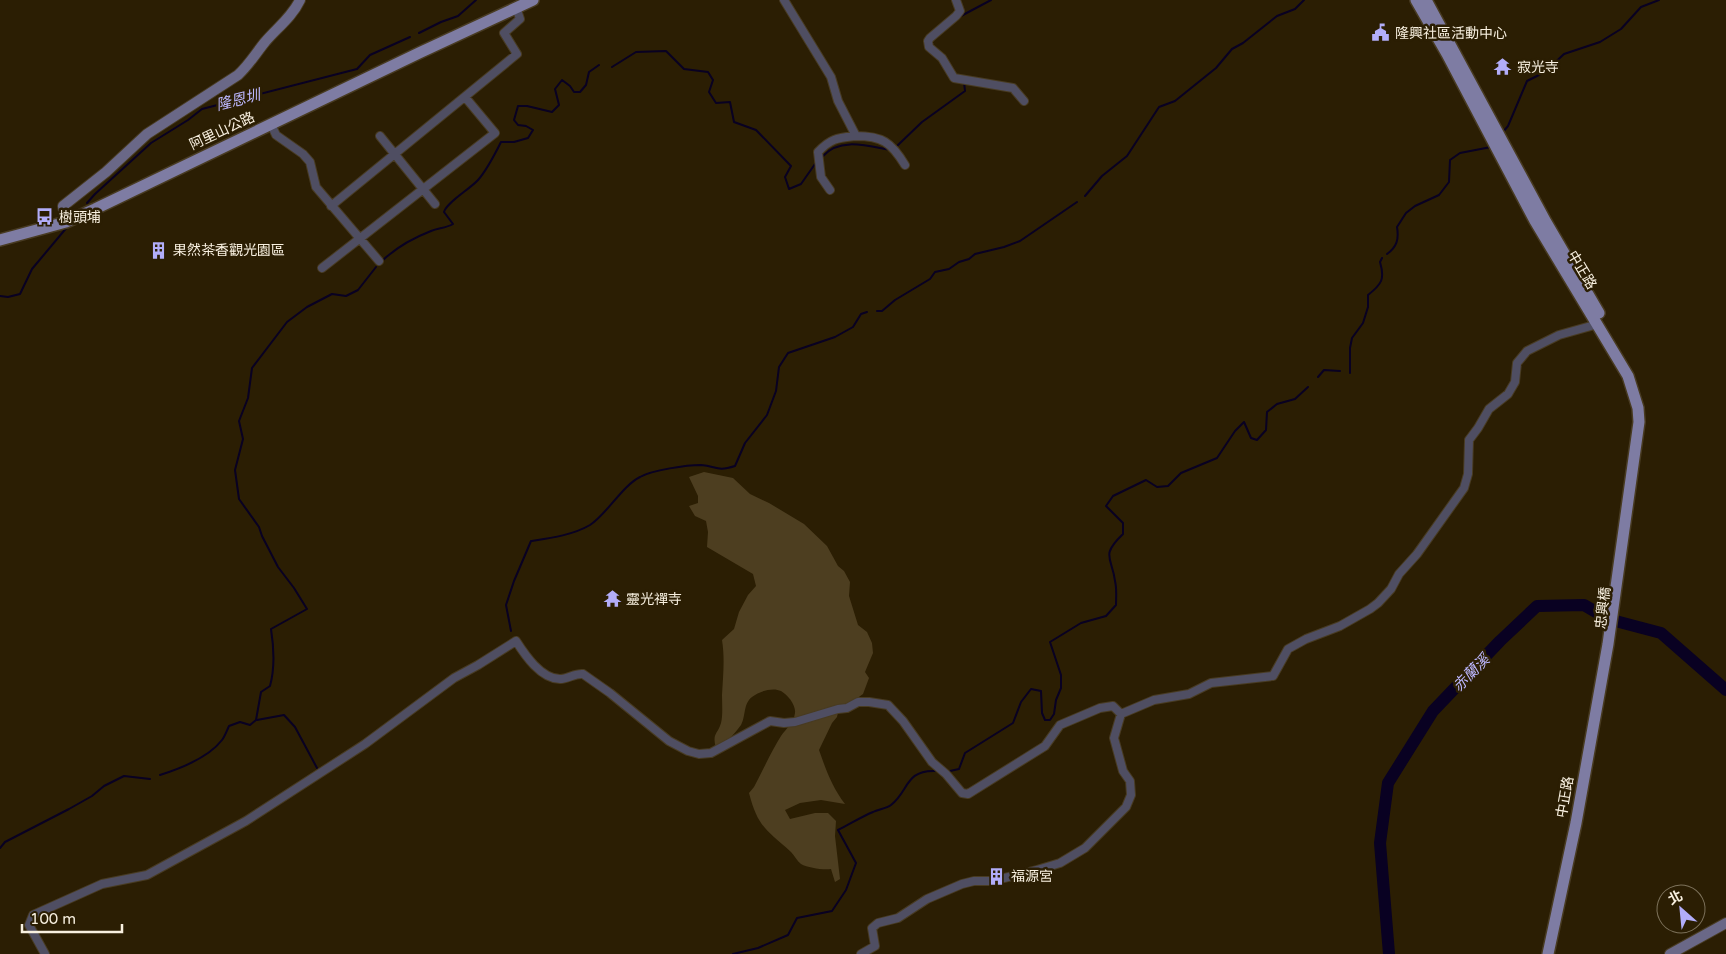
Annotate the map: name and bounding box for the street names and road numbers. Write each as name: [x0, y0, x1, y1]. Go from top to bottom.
street label: 阿里山公路: [187, 109, 257, 153]
street label: 中正路: [1564, 248, 1600, 292]
street label: 忠興橋: [1592, 586, 1614, 630]
street label: 中正路: [1553, 775, 1577, 819]

